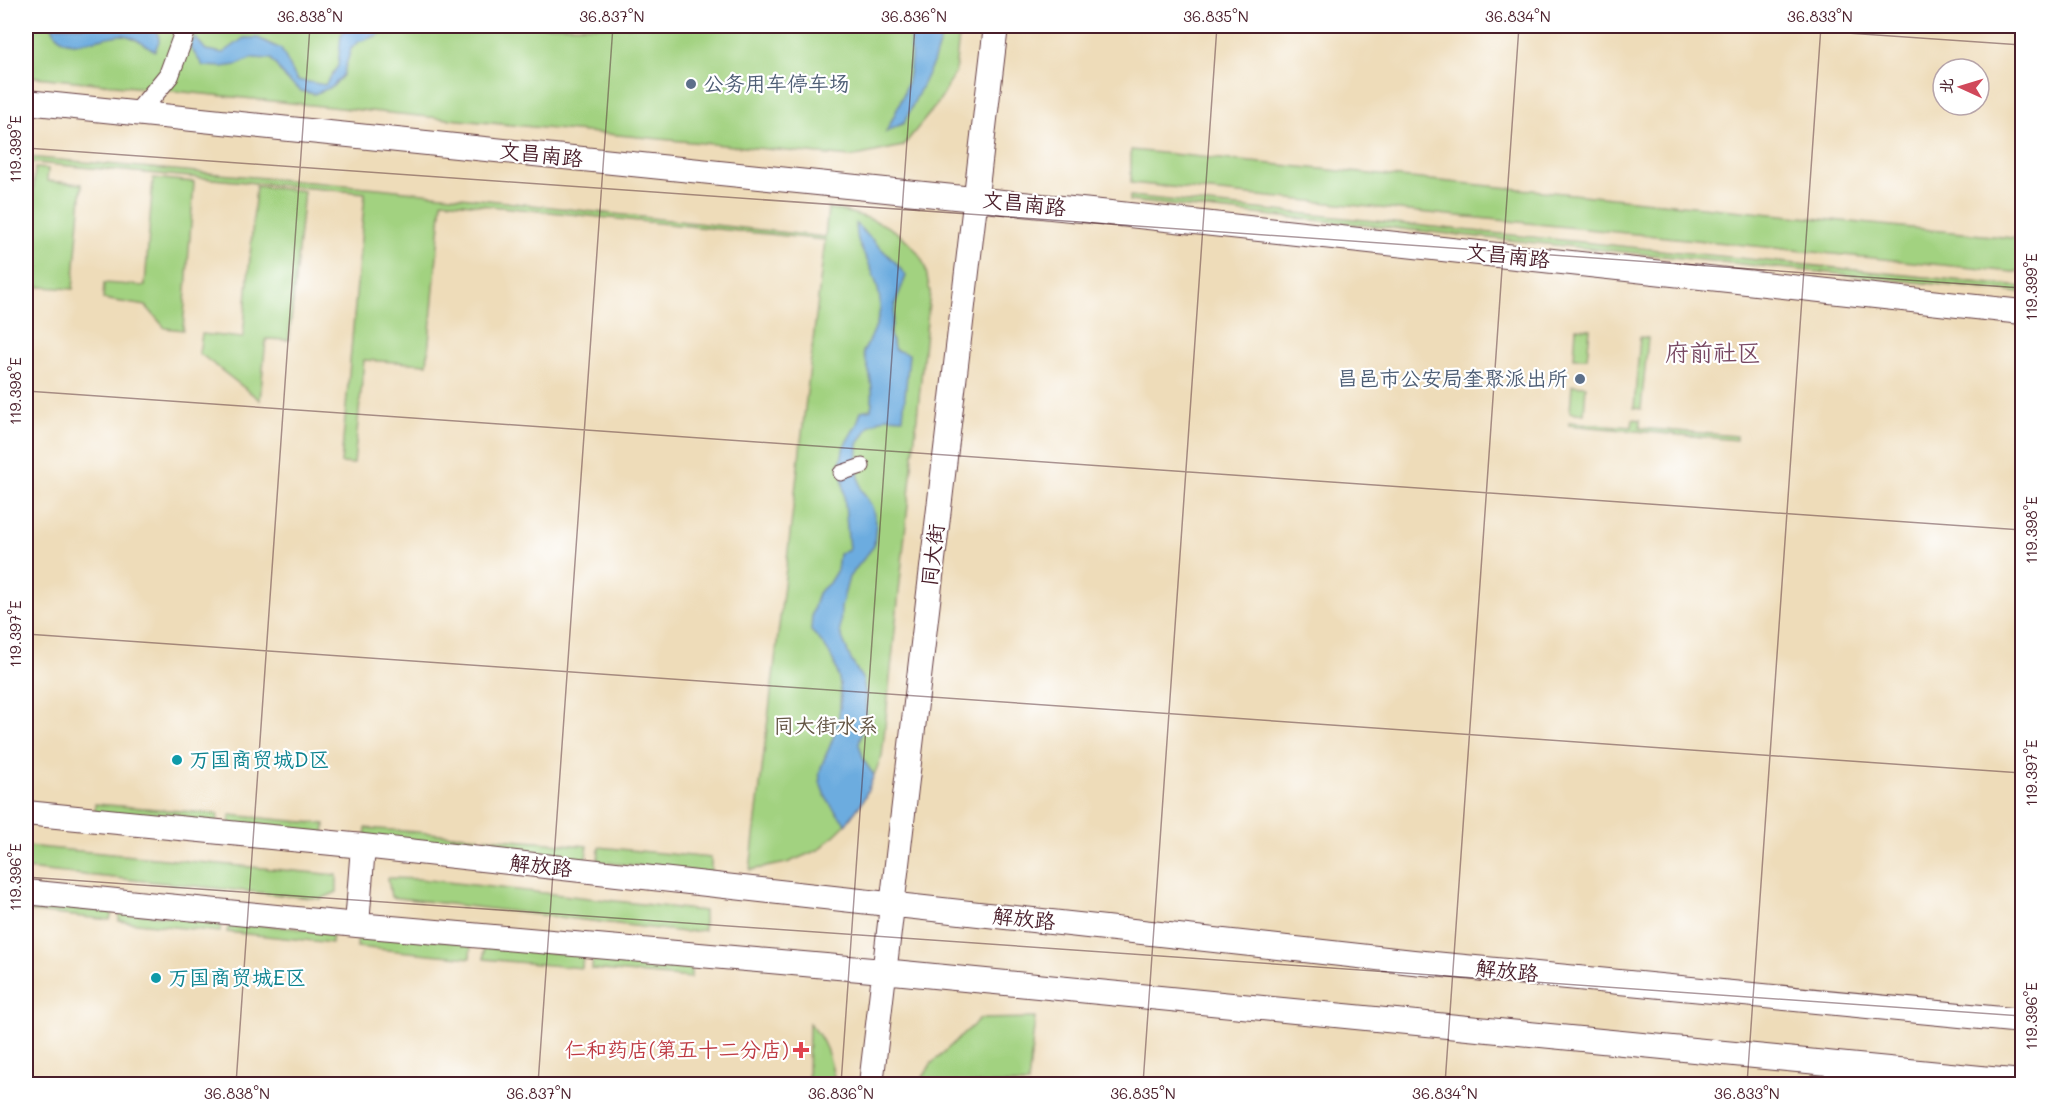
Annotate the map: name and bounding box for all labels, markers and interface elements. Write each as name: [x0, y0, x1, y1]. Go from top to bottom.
text: 36.838°N: [277, 6, 343, 26]
text: 36.837°N: [579, 6, 645, 26]
text: 36.836°N: [881, 6, 947, 26]
text: 36.835°N: [1183, 6, 1249, 26]
text: 36.834°N: [1485, 6, 1551, 26]
text: 36.833°N: [1787, 6, 1853, 26]
north arrow: [1931, 57, 1991, 117]
place label: 公务用车停车场: [703, 69, 850, 96]
marker: 公务用车停车场: [684, 77, 698, 91]
text: 北: [1935, 77, 1957, 95]
text: 119.399°E: [5, 115, 25, 183]
street label: 文昌南路: [498, 136, 584, 171]
street label: 文昌南路: [981, 185, 1067, 220]
street label: 文昌南路: [1465, 237, 1551, 272]
text: 119.399°E: [2021, 253, 2041, 321]
district label: 府前社区: [1665, 336, 1761, 367]
text: 119.398°E: [5, 357, 25, 425]
place label: 昌邑市公安局奎聚派出所: [1337, 364, 1568, 391]
marker: 昌邑市公安局奎聚派出所: [1573, 372, 1587, 386]
text: 119.398°E: [2021, 496, 2041, 564]
street label: 同大街: [914, 522, 949, 588]
text: 119.397°E: [5, 600, 25, 668]
park label: 同大街水系: [774, 711, 879, 738]
text: 119.397°E: [2021, 739, 2041, 807]
place label: 万国商贸城D区: [189, 745, 329, 772]
marker: 万国商贸城D区: [170, 753, 184, 767]
text: 119.396°E: [5, 843, 25, 911]
street label: 解放路: [508, 848, 574, 881]
street label: 解放路: [991, 901, 1057, 934]
street label: 解放路: [1474, 953, 1540, 986]
place label: 万国商贸城E区: [168, 963, 306, 990]
marker: 万国商贸城E区: [149, 971, 163, 985]
text: 119.396°E: [2021, 982, 2041, 1050]
place label: 仁和药店(第五十二分店): [565, 1035, 789, 1062]
marker: 仁和药店(第五十二分店): [794, 1043, 808, 1057]
text: 36.838°N: [204, 1083, 270, 1103]
text: 36.837°N: [506, 1083, 572, 1103]
text: 36.836°N: [808, 1083, 874, 1103]
text: 36.835°N: [1110, 1083, 1176, 1103]
text: 36.834°N: [1412, 1083, 1478, 1103]
text: 36.833°N: [1714, 1083, 1780, 1103]

